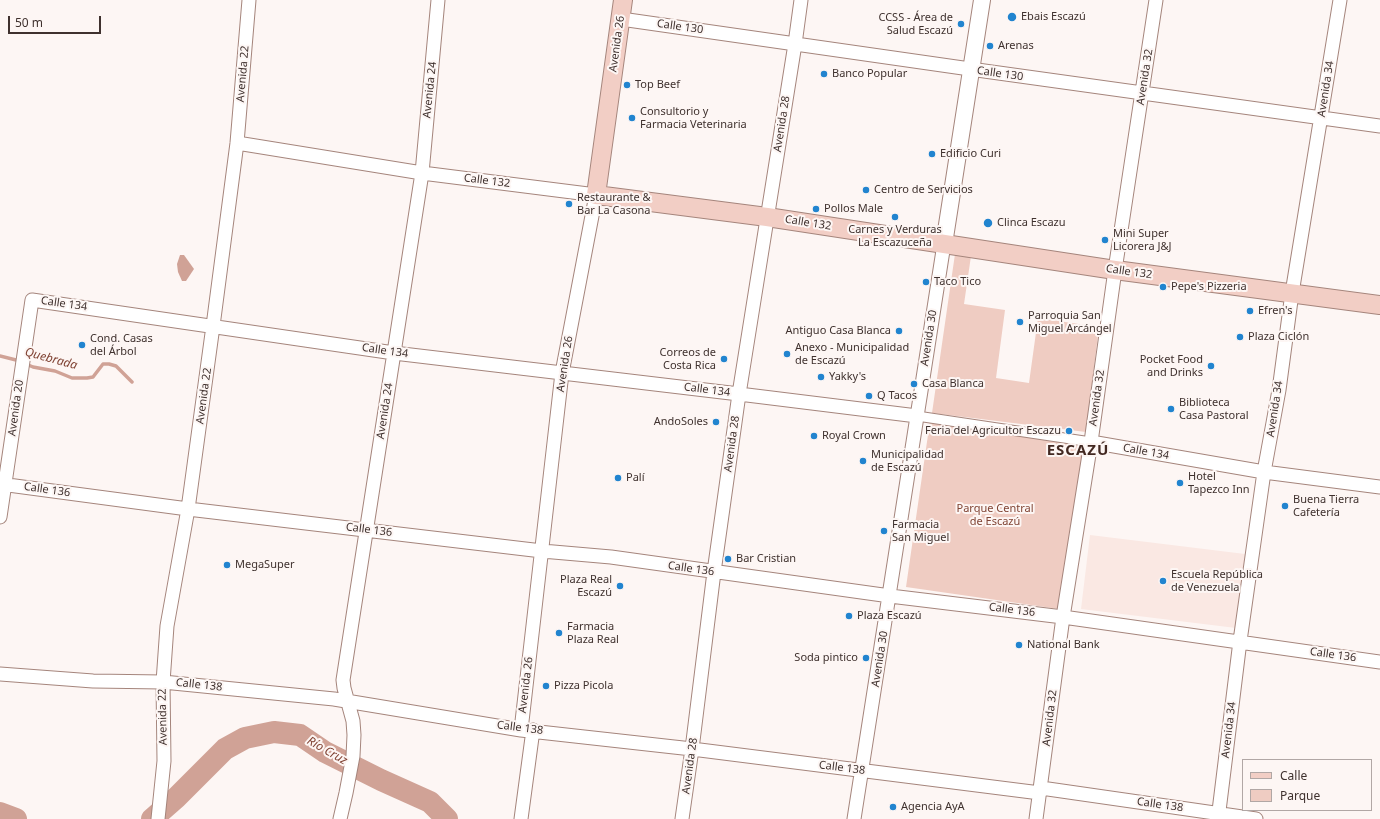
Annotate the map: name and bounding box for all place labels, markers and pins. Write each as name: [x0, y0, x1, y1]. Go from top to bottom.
place label: Ebais Escazú: [1021, 10, 1086, 24]
place label: CCSS - Área de Salud Escazú: [878, 11, 953, 37]
marker: Ebais Escazú: [1006, 11, 1018, 23]
marker: CCSS - Área de Salud Escazú: [956, 19, 966, 29]
place label: Arenas: [998, 39, 1034, 53]
marker: Arenas: [985, 41, 995, 51]
place label: Banco Popular: [832, 67, 907, 81]
marker: Banco Popular: [819, 69, 829, 79]
place label: Top Beef: [635, 78, 680, 92]
marker: Top Beef: [622, 80, 632, 90]
place label: Consultorio y Farmacia Veterinaria: [640, 105, 747, 131]
marker: Consultorio y Farmacia Veterinaria: [627, 113, 637, 123]
place label: Edificio Curi: [940, 147, 1001, 161]
marker: Edificio Curi: [927, 149, 937, 159]
place label: Centro de Servicios: [874, 183, 973, 197]
marker: Centro de Servicios: [861, 185, 871, 195]
place label: Restaurante & Bar La Casona: [577, 191, 651, 217]
marker: Restaurante & Bar La Casona: [564, 199, 574, 209]
place label: Pollos Male: [824, 202, 883, 216]
marker: Pollos Male: [811, 204, 821, 214]
marker: Carnes y Verduras La Escazuceña: [890, 212, 900, 222]
place label: Clinca Escazu: [997, 216, 1066, 230]
marker: Clinca Escazu: [982, 217, 994, 229]
place label: Carnes y Verduras La Escazuceña: [848, 223, 942, 249]
place label: Mini Super Licorera J&J: [1113, 227, 1171, 253]
marker: Mini Super Licorera J&J: [1100, 235, 1110, 245]
place label: Taco Tico: [934, 275, 981, 289]
marker: Taco Tico: [921, 277, 931, 287]
place label: Pepe's Pizzeria: [1171, 280, 1247, 294]
marker: Pepe's Pizzeria: [1158, 282, 1168, 292]
place label: Efren's: [1258, 304, 1293, 318]
marker: Efren's: [1245, 306, 1255, 316]
place label: Parroquia San Miguel Arcángel: [1028, 309, 1112, 335]
marker: Parroquia San Miguel Arcángel: [1015, 317, 1025, 327]
place label: Antiguo Casa Blanca: [785, 324, 891, 338]
marker: Antiguo Casa Blanca: [894, 326, 904, 336]
place label: Plaza Ciclón: [1248, 330, 1309, 344]
place label: Cond. Casas del Árbol: [90, 332, 153, 358]
marker: Plaza Ciclón: [1235, 332, 1245, 342]
marker: Cond. Casas del Árbol: [77, 340, 87, 350]
place label: Anexo - Municipalidad de Escazú: [795, 341, 909, 367]
place label: Correos de Costa Rica: [660, 346, 716, 372]
marker: Anexo - Municipalidad de Escazú: [782, 349, 792, 359]
place label: Pocket Food and Drinks: [1140, 353, 1203, 379]
marker: Correos de Costa Rica: [719, 354, 729, 364]
marker: Pocket Food and Drinks: [1206, 361, 1216, 371]
place label: Yakky's: [829, 370, 866, 384]
marker: Yakky's: [816, 372, 826, 382]
place label: Casa Blanca: [922, 377, 984, 391]
marker: Casa Blanca: [909, 379, 919, 389]
place label: Q Tacos: [877, 389, 917, 403]
marker: Q Tacos: [864, 391, 874, 401]
place label: Biblioteca Casa Pastoral: [1179, 396, 1248, 422]
marker: Biblioteca Casa Pastoral: [1166, 404, 1176, 414]
place label: AndoSoles: [654, 415, 708, 429]
marker: AndoSoles: [711, 417, 721, 427]
place label: Feria del Agricultor Escazu: [925, 424, 1061, 438]
marker: Feria del Agricultor Escazu: [1064, 426, 1074, 436]
place label: Royal Crown: [822, 429, 886, 443]
marker: Royal Crown: [809, 431, 819, 441]
place label: Municipalidad de Escazú: [871, 448, 944, 474]
marker: Municipalidad de Escazú: [858, 456, 868, 466]
place label: Hotel Tapezco Inn: [1188, 470, 1250, 496]
place label: Palí: [626, 471, 645, 485]
marker: Palí: [613, 473, 623, 483]
marker: Hotel Tapezco Inn: [1175, 478, 1185, 488]
place label: Buena Tierra Cafetería: [1293, 493, 1359, 519]
marker: Buena Tierra Cafetería: [1280, 501, 1290, 511]
place label: Farmacia San Miguel: [892, 518, 949, 544]
marker: Farmacia San Miguel: [879, 526, 889, 536]
place label: Bar Cristian: [736, 552, 796, 566]
marker: Bar Cristian: [723, 554, 733, 564]
place label: MegaSuper: [235, 558, 294, 572]
marker: MegaSuper: [222, 560, 232, 570]
place label: Escuela República de Venezuela: [1171, 568, 1263, 594]
place label: Plaza Real Escazú: [560, 573, 612, 599]
marker: Escuela República de Venezuela: [1158, 576, 1168, 586]
marker: Plaza Real Escazú: [615, 581, 625, 591]
place label: Plaza Escazú: [857, 609, 922, 623]
marker: Plaza Escazú: [844, 611, 854, 621]
place label: Farmacia Plaza Real: [567, 620, 619, 646]
marker: Farmacia Plaza Real: [554, 628, 564, 638]
place label: National Bank: [1027, 638, 1100, 652]
marker: National Bank: [1014, 640, 1024, 650]
place label: Soda pintico: [794, 651, 858, 665]
marker: Soda pintico: [861, 653, 871, 663]
place label: Pizza Picola: [554, 679, 613, 693]
marker: Pizza Picola: [541, 681, 551, 691]
place label: Agencia AyA: [901, 800, 965, 814]
marker: Agencia AyA: [888, 802, 898, 812]

